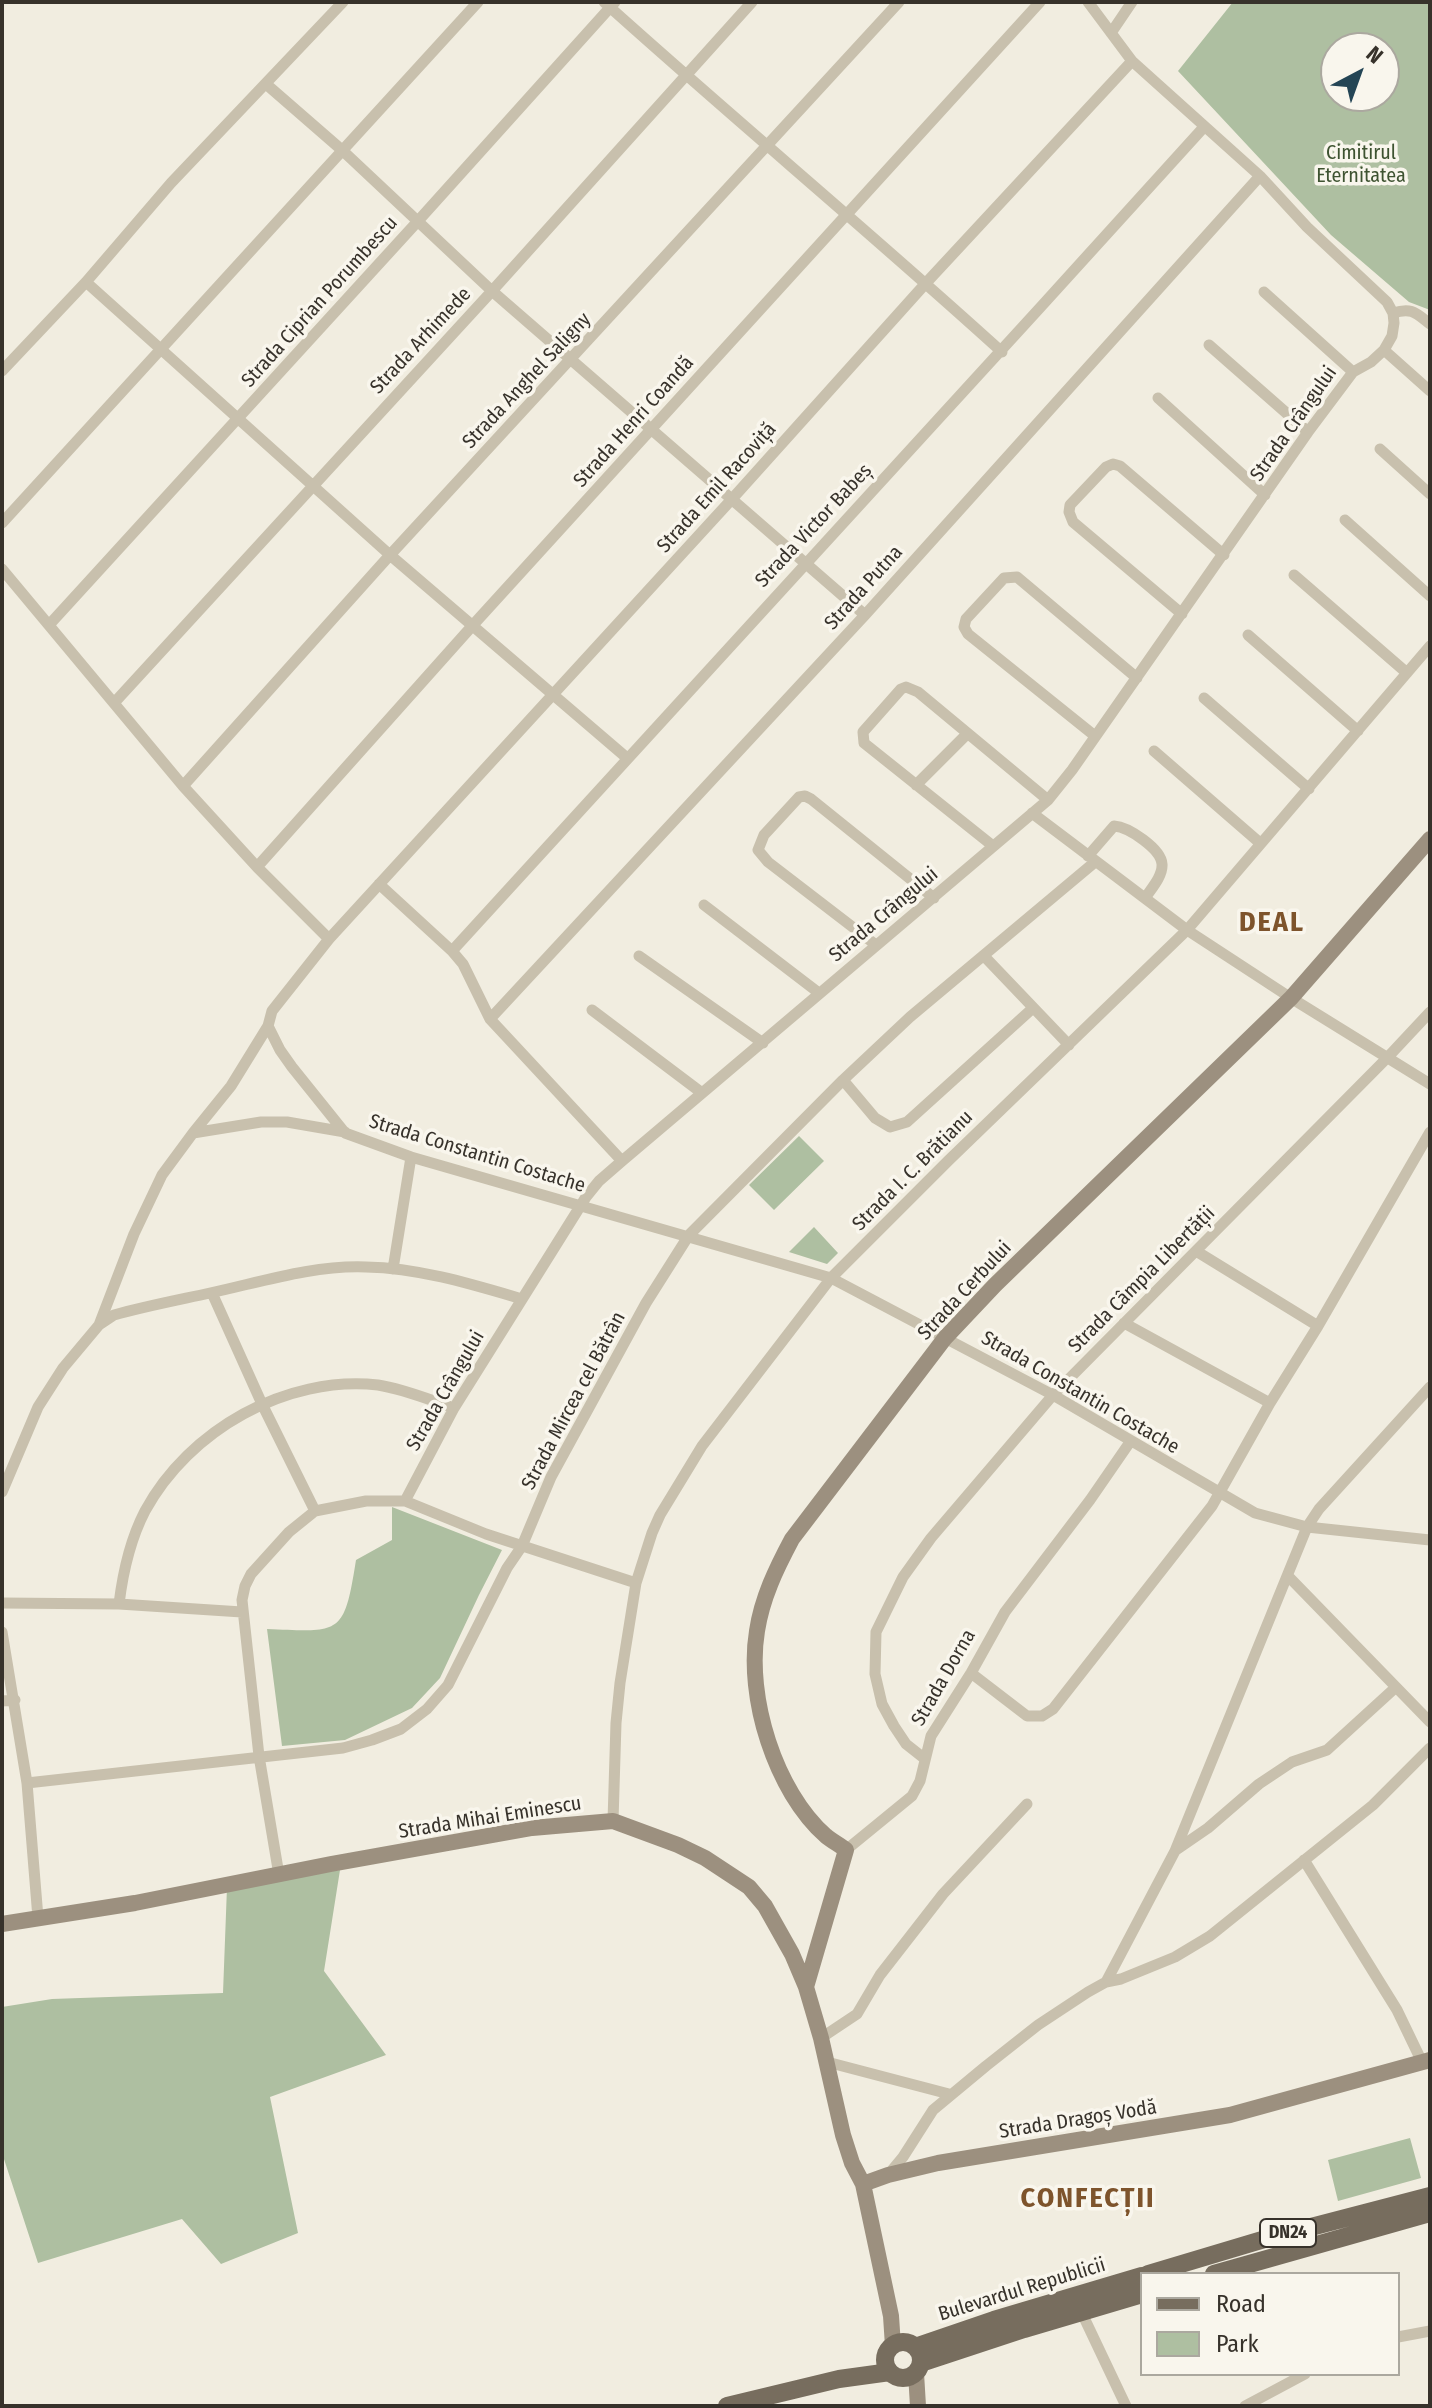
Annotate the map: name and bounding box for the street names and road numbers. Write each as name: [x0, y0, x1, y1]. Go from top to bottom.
street label: Strada Ciprian Porumbescu: [237, 212, 403, 392]
street label: Strada Arhimede: [366, 283, 476, 399]
street label: Strada Anghel Saligny: [458, 308, 596, 454]
street label: Strada Henri Coandă: [569, 352, 699, 492]
street label: Strada Crângului: [1245, 362, 1343, 486]
street label: Strada Emil Racoviță: [652, 418, 782, 558]
street label: Strada Victor Babeș: [751, 459, 877, 593]
street label: Strada Putna: [820, 541, 908, 635]
street label: Strada Crângului: [825, 862, 943, 968]
street label: Strada I. C. Brătianu: [848, 1106, 978, 1236]
street label: Strada Constantin Costache: [366, 1110, 588, 1198]
street label: Strada Câmpia Libertății: [1064, 1202, 1220, 1358]
street label: Strada Cerbului: [913, 1237, 1017, 1345]
street label: Strada Mircea cel Bătrân: [517, 1308, 631, 1494]
street label: Strada Constantin Costache: [977, 1326, 1183, 1460]
street label: Strada Crângului: [402, 1327, 490, 1455]
street label: Strada Dorna: [907, 1626, 981, 1730]
street label: Strada Mihai Eminescu: [397, 1792, 583, 1844]
street label: Strada Dragoș Vodă: [998, 2096, 1158, 2144]
road number: DN24: [1260, 2219, 1316, 2247]
street label: Bulevardul Republicii: [936, 2253, 1108, 2327]

